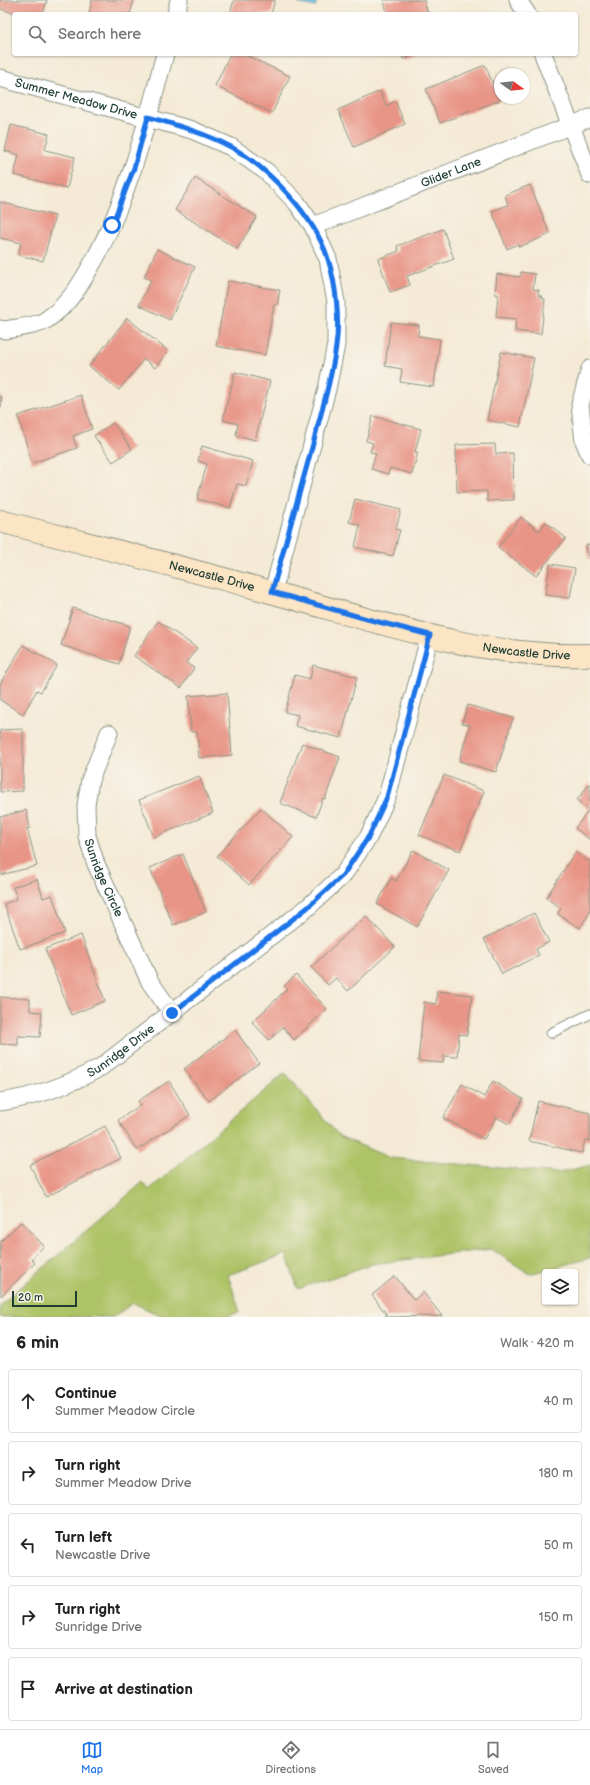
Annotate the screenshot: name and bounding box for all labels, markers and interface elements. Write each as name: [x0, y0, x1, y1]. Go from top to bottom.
search box: [12, 12, 578, 56]
icon: search: [26, 23, 48, 45]
text: Search here: [58, 25, 141, 44]
north arrow: [494, 68, 530, 104]
street label: Summer Meadow Drive: [13, 75, 139, 122]
street label: Glider Lane: [419, 154, 483, 191]
route start: [103, 216, 121, 234]
street label: Newcastle Drive: [167, 557, 257, 595]
street label: Newcastle Drive: [482, 639, 570, 663]
street label: Sunridge Circle: [81, 837, 127, 919]
route end: [163, 1004, 181, 1022]
street label: Sunridge Drive: [85, 1021, 158, 1081]
map controls: [542, 1269, 578, 1305]
button: layers: [542, 1269, 578, 1305]
scale bar: [12, 1289, 77, 1308]
text: 20 m: [18, 1291, 43, 1304]
text: 6 min: [16, 1333, 59, 1353]
text: Walk · 420 m: [500, 1335, 574, 1351]
text: Continue: [55, 1384, 117, 1403]
icon: ahead: [17, 1390, 39, 1412]
text: 40 m: [543, 1393, 573, 1409]
text: Summer Meadow Circle: [55, 1403, 195, 1419]
text: Turn right: [55, 1456, 120, 1475]
icon: right: [17, 1462, 39, 1484]
text: 180 m: [538, 1465, 573, 1481]
text: Summer Meadow Drive: [55, 1475, 191, 1491]
text: Turn left: [55, 1528, 112, 1547]
icon: left: [17, 1534, 39, 1556]
text: 50 m: [544, 1537, 573, 1553]
text: Newcastle Drive: [55, 1547, 150, 1563]
text: Turn right: [55, 1600, 120, 1619]
icon: right: [17, 1606, 39, 1628]
text: 150 m: [539, 1609, 573, 1625]
text: Sunridge Drive: [55, 1619, 142, 1635]
icon: arrive: [17, 1678, 39, 1700]
text: Arrive at destination: [55, 1680, 193, 1699]
tab: Map: [81, 1739, 103, 1776]
tab: Directions: [265, 1739, 316, 1776]
tab: Saved: [478, 1739, 509, 1776]

